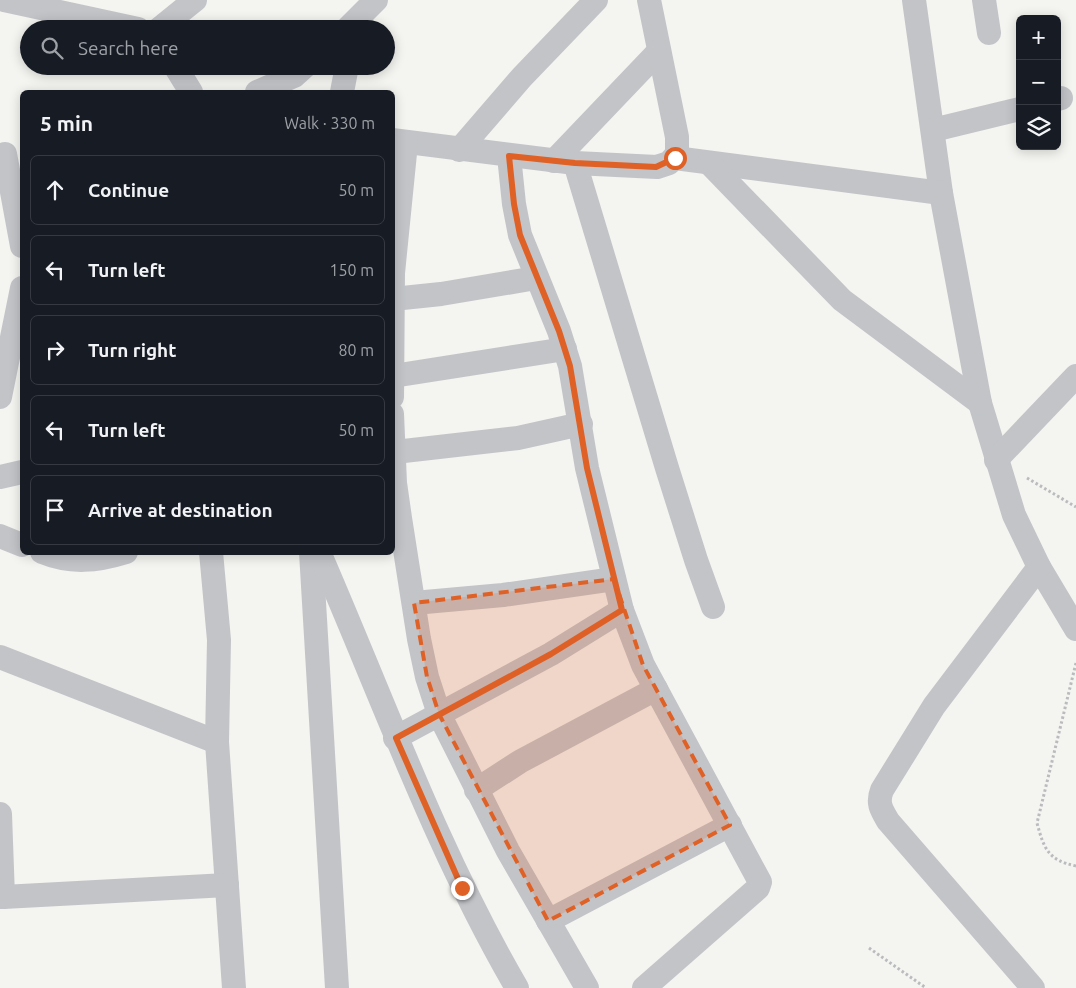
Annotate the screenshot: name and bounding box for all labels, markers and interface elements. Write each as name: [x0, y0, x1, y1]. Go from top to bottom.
map controls: [1016, 15, 1061, 150]
button: +: [1016, 15, 1061, 60]
search box: [20, 20, 395, 75]
icon: search: [38, 34, 66, 62]
text: Search here: [78, 37, 178, 59]
button: −: [1016, 60, 1061, 105]
button: layers: [1016, 105, 1061, 150]
text: 5 min: [40, 111, 93, 135]
text: Walk · 330 m: [284, 114, 375, 132]
route start: [664, 147, 687, 170]
icon: ahead: [41, 176, 69, 204]
text: Continue: [88, 179, 169, 201]
text: 50 m: [338, 181, 374, 199]
icon: left: [41, 256, 69, 284]
text: Turn left: [88, 259, 166, 281]
text: 150 m: [329, 261, 374, 279]
icon: right: [41, 336, 69, 364]
text: Turn right: [88, 339, 176, 361]
text: 80 m: [338, 341, 374, 359]
icon: left: [41, 416, 69, 444]
text: Turn left: [88, 419, 166, 441]
text: 50 m: [338, 421, 374, 439]
icon: arrive: [41, 496, 69, 524]
text: Arrive at destination: [88, 499, 273, 521]
route end: [451, 877, 474, 900]

